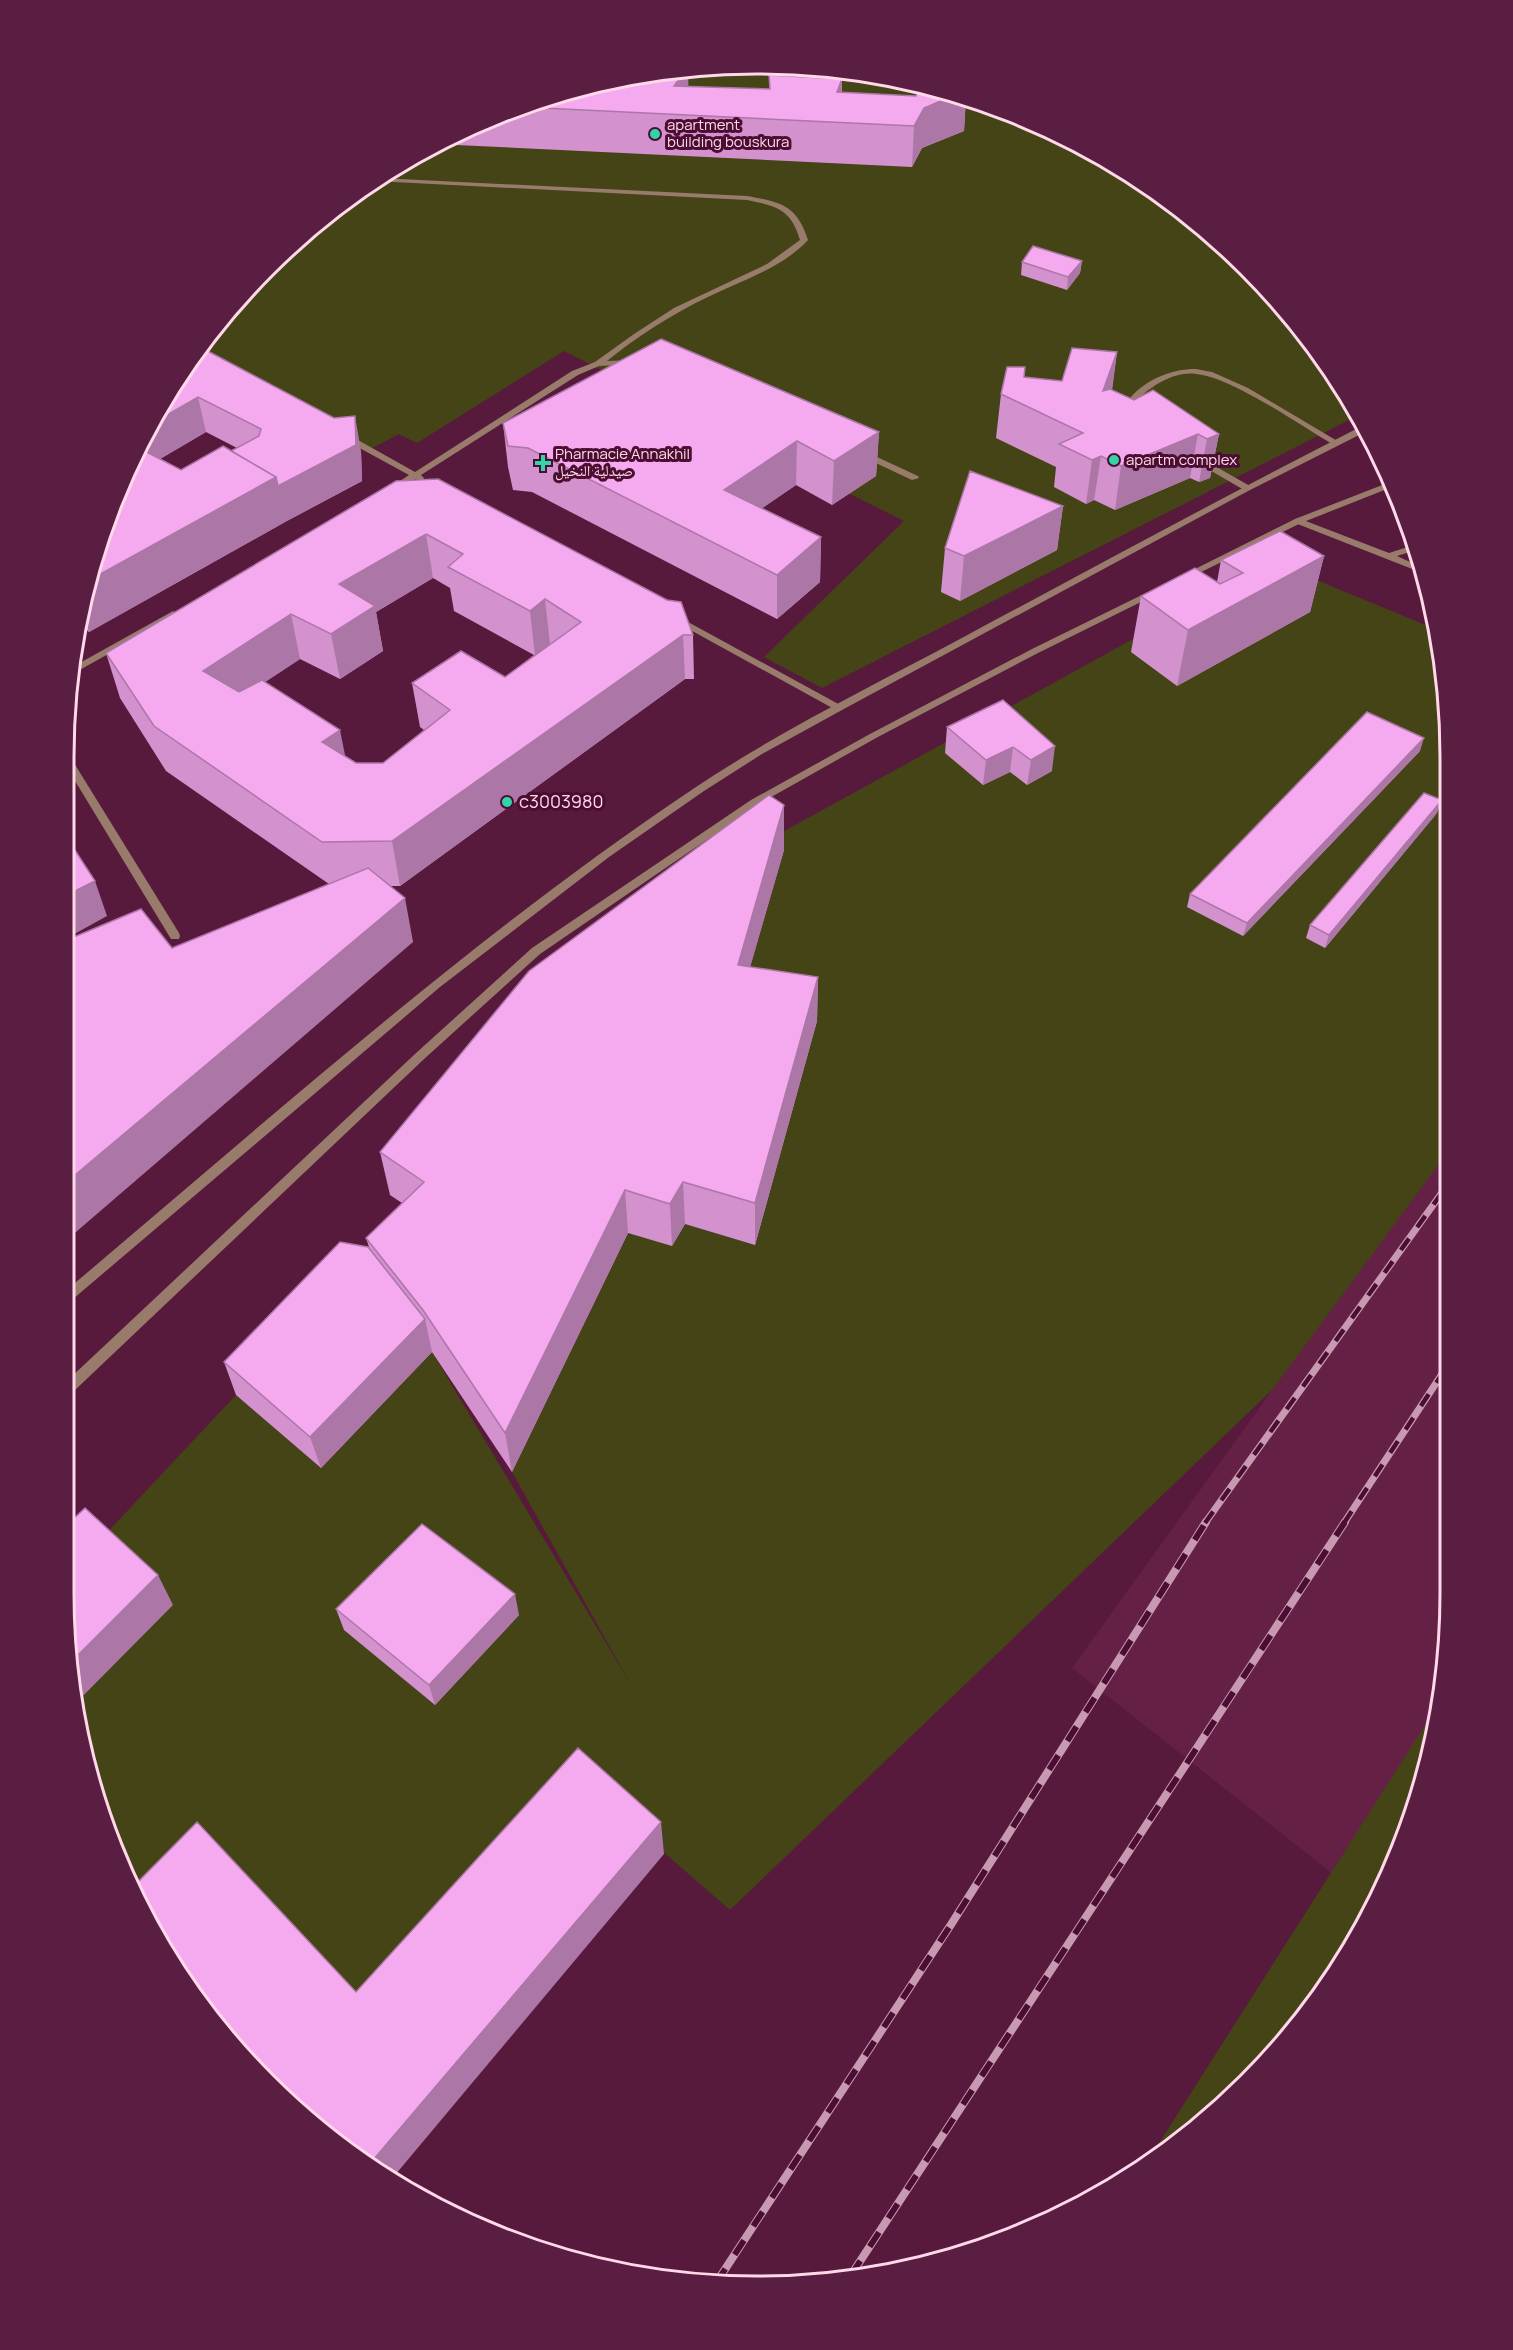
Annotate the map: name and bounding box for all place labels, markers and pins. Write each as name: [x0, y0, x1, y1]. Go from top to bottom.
place label: apartment building bouskura: [667, 114, 789, 152]
marker: apartment building bouskura: [648, 127, 662, 141]
place label: Pharmacie Annakhil صيدلية النخيل: [555, 443, 690, 481]
place label: apartm complex: [1126, 449, 1237, 470]
marker: apartm complex: [1107, 453, 1121, 467]
marker: Pharmacie Annakhil صيدلية النخيل: [536, 456, 550, 470]
place label: c3003980: [519, 789, 603, 813]
marker: c3003980: [500, 795, 514, 809]

